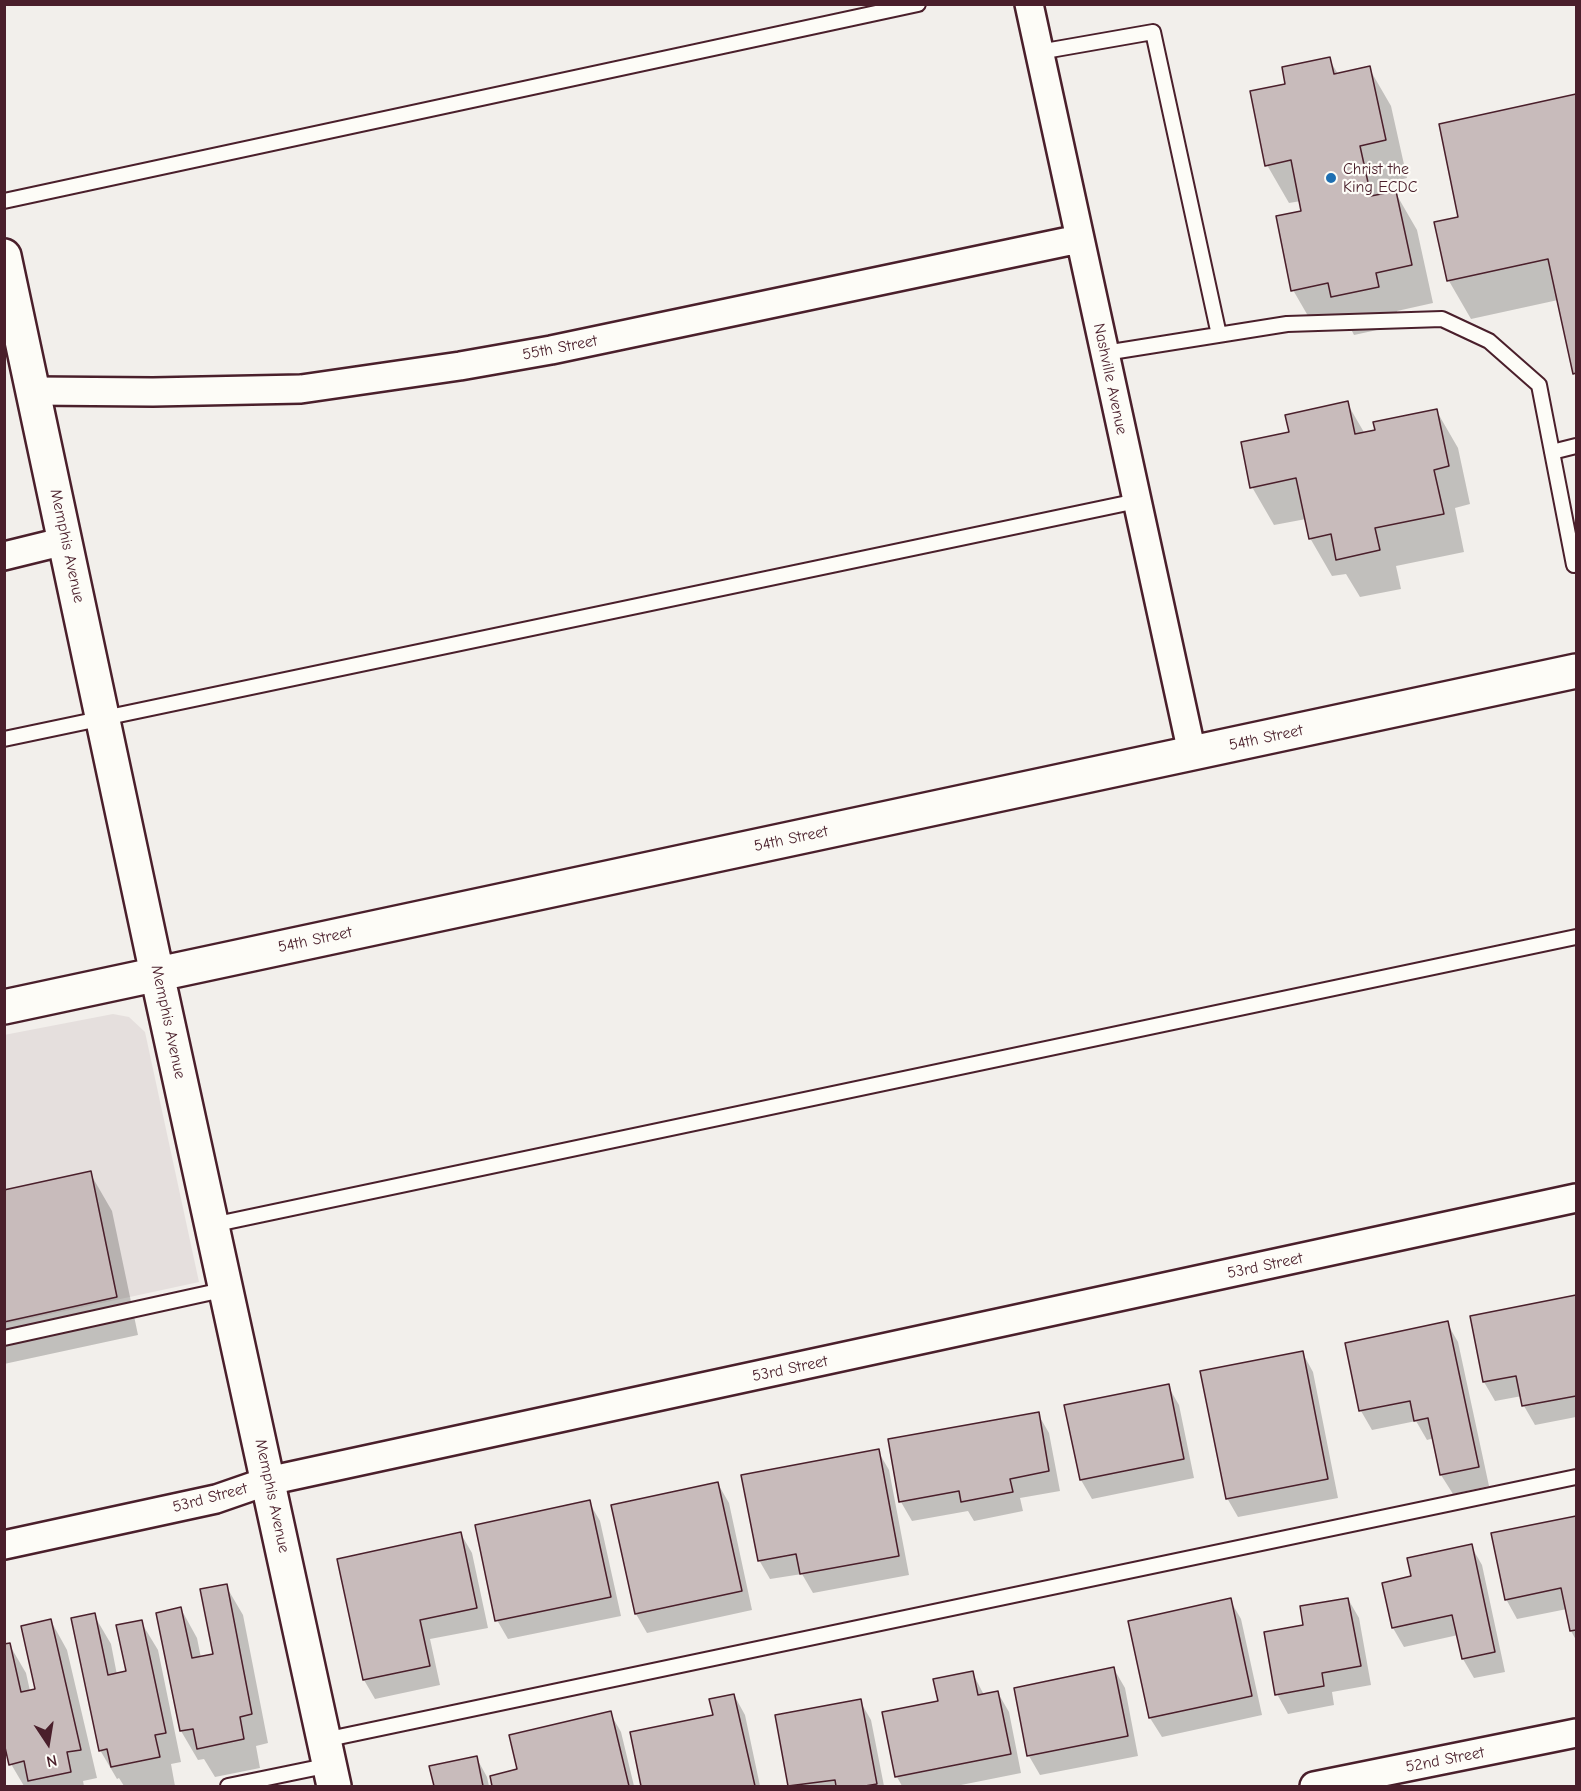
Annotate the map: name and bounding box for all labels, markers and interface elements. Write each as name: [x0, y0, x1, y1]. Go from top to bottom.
place label: Christ the King ECDC: [1343, 159, 1417, 197]
marker: Christ the King ECDC: [1324, 171, 1338, 185]
street label: Nashville Avenue: [1089, 322, 1131, 436]
street label: 55th Street: [521, 331, 599, 365]
street label: Memphis Avenue: [46, 487, 88, 605]
street label: 54th Street: [1227, 721, 1305, 755]
street label: 54th Street: [752, 822, 830, 856]
street label: 54th Street: [276, 923, 354, 957]
street label: Memphis Avenue: [147, 963, 189, 1081]
street label: 53rd Street: [1226, 1249, 1304, 1283]
street label: 53rd Street: [751, 1352, 829, 1386]
street label: Memphis Avenue: [251, 1437, 293, 1555]
street label: 53rd Street: [171, 1479, 249, 1517]
north arrow: [18, 1713, 78, 1773]
street label: 52nd Street: [1404, 1743, 1486, 1777]
text: N: [45, 1751, 59, 1770]

